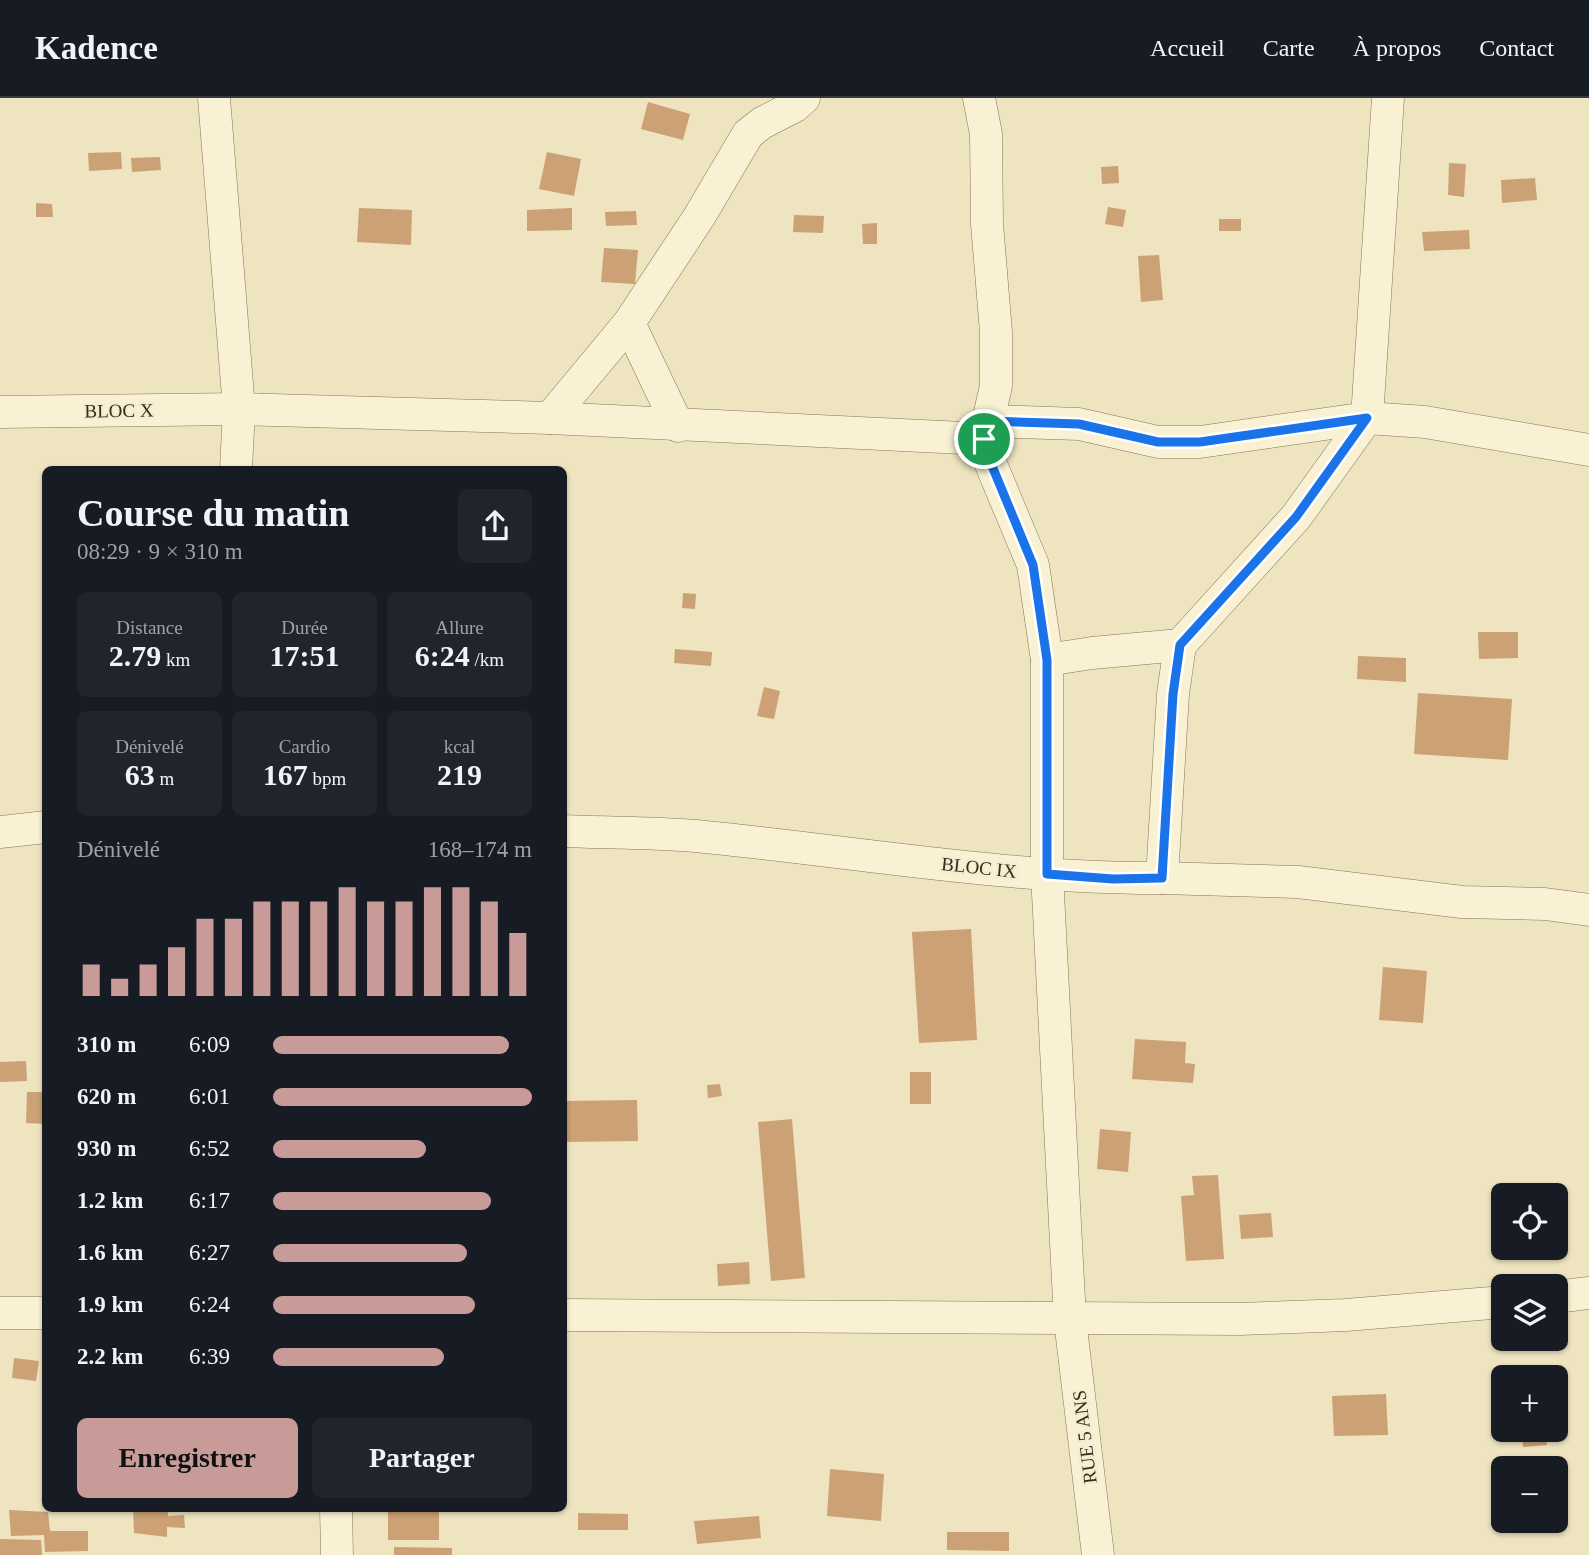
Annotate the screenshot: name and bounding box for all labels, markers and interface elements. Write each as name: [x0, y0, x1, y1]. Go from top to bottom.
text: Kadence: [35, 30, 158, 66]
text: Accueil: [1150, 35, 1225, 61]
text: Carte: [1263, 35, 1315, 61]
text: À propos: [1353, 35, 1441, 61]
text: Contact: [1479, 35, 1554, 61]
street label: BLOC X: [84, 399, 154, 422]
pin: [954, 409, 1014, 469]
icon: arrive: [965, 420, 1003, 458]
button: share: [458, 489, 532, 563]
text: Course du matin: [77, 492, 349, 534]
text: 08:29 · 9 × 310 m: [77, 539, 243, 564]
text: Distance: [116, 617, 183, 638]
text: Durée: [281, 617, 328, 638]
text: Allure: [435, 617, 484, 638]
text: 2.79: [109, 639, 161, 672]
text: 17:51: [270, 639, 340, 672]
text: 6:24: [415, 639, 470, 672]
text: km: [161, 649, 190, 670]
text: /km: [470, 649, 504, 670]
text: Dénivelé: [115, 736, 184, 757]
text: Cardio: [279, 736, 330, 757]
text: kcal: [444, 736, 475, 757]
text: 63: [125, 758, 155, 791]
text: 167: [263, 758, 308, 791]
text: 219: [437, 758, 482, 791]
text: m: [155, 768, 174, 789]
text: bpm: [308, 768, 346, 789]
text: Dénivelé: [77, 837, 160, 862]
text: 168–174 m: [428, 837, 532, 862]
street label: BLOC IX: [940, 853, 1018, 882]
text: 310 m: [77, 1032, 136, 1057]
text: 6:09: [189, 1032, 230, 1057]
text: 620 m: [77, 1084, 136, 1109]
text: 6:01: [189, 1084, 230, 1109]
text: 930 m: [77, 1136, 136, 1161]
text: 6:52: [189, 1136, 230, 1161]
map controls: [1491, 1183, 1568, 1533]
button: locate: [1491, 1183, 1568, 1260]
text: 1.2 km: [77, 1188, 143, 1213]
text: 6:17: [189, 1188, 230, 1213]
text: 1.6 km: [77, 1240, 143, 1265]
text: 6:27: [189, 1240, 230, 1265]
button: layers: [1491, 1274, 1568, 1351]
text: 1.9 km: [77, 1292, 143, 1317]
text: 6:24: [189, 1292, 230, 1317]
text: 2.2 km: [77, 1344, 143, 1369]
text: 6:39: [189, 1344, 230, 1369]
button: +: [1491, 1365, 1568, 1442]
street label: RUE 5 ANS: [1068, 1389, 1101, 1485]
button: Enregistrer: [77, 1418, 298, 1498]
button: Partager: [312, 1418, 532, 1498]
button: −: [1491, 1456, 1568, 1533]

